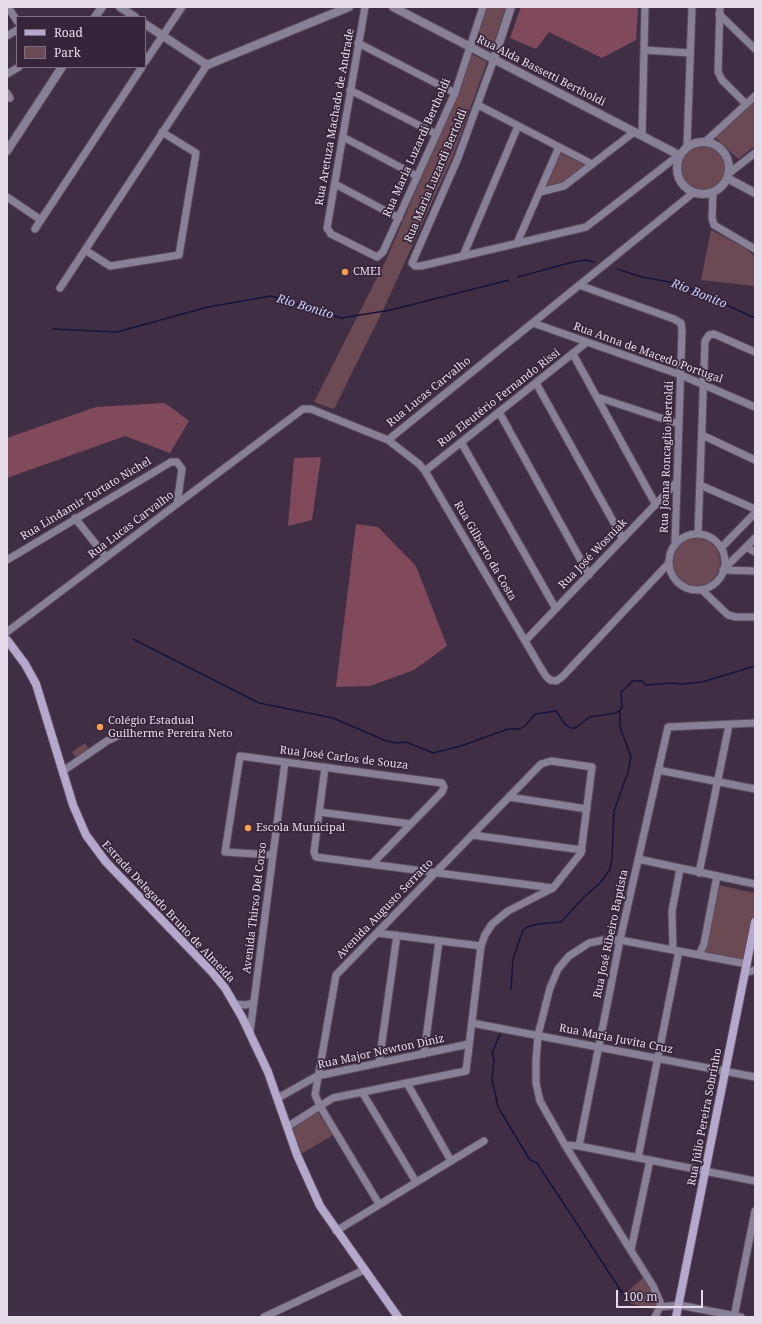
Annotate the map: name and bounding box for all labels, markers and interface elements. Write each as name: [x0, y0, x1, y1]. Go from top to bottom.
legend: [16, 16, 146, 68]
text: Road: [54, 24, 83, 41]
street label: Rua Aretuza Machado de Andrade: [313, 27, 357, 207]
street label: Rua Alda Bassetti Bertholdi: [474, 33, 608, 109]
text: Park: [54, 44, 81, 61]
street label: Rua Maria Luzardi Bertholdi: [380, 77, 454, 219]
street label: Rua Maria Luzardi Bertoldi: [402, 107, 470, 245]
place label: CMEI: [353, 265, 381, 279]
marker: CMEI: [340, 267, 350, 277]
water label: Rio Bonito: [669, 276, 729, 312]
water label: Rio Bonito: [275, 292, 335, 322]
street label: Rua Anna de Macedo Portugal: [571, 320, 725, 386]
street label: Rua Eleutério Fernando Rissi: [435, 346, 563, 450]
street label: Rua Lucas Carvalho: [384, 354, 474, 430]
street label: Rua Joana Roncaglio Bertoldi: [658, 381, 676, 533]
street label: Rua Lindamir Tortato Nichel: [18, 455, 154, 543]
street label: Rua Lucas Carvalho: [86, 488, 176, 562]
street label: Rua Gilberto da Costa: [451, 499, 519, 603]
street label: Rua José Wosniak: [556, 516, 630, 592]
place label: Colégio Estadual Guilherme Pereira Neto: [108, 714, 233, 740]
marker: Colégio Estadual Guilherme Pereira Neto: [95, 722, 105, 732]
street label: Rua José Carlos de Souza: [279, 744, 409, 772]
place label: Escola Municipal: [256, 821, 345, 835]
marker: Escola Municipal: [243, 823, 253, 833]
street label: Estrada Delegado Bruno de Almeida: [99, 838, 237, 986]
street label: Avenida Thirso Del Corso: [240, 842, 270, 974]
street label: Avenida Augusto Serratto: [334, 856, 436, 962]
street label: Rua José Ribeiro Baptista: [591, 869, 631, 999]
street label: Rua Maria Juvita Cruz: [558, 1021, 674, 1057]
street label: Rua Major Newton Diniz: [316, 1032, 446, 1072]
street label: Rua Júlio Pereira Sobrinho: [685, 1047, 725, 1187]
scale bar: [618, 1282, 705, 1308]
text: 100 m: [623, 1288, 658, 1305]

